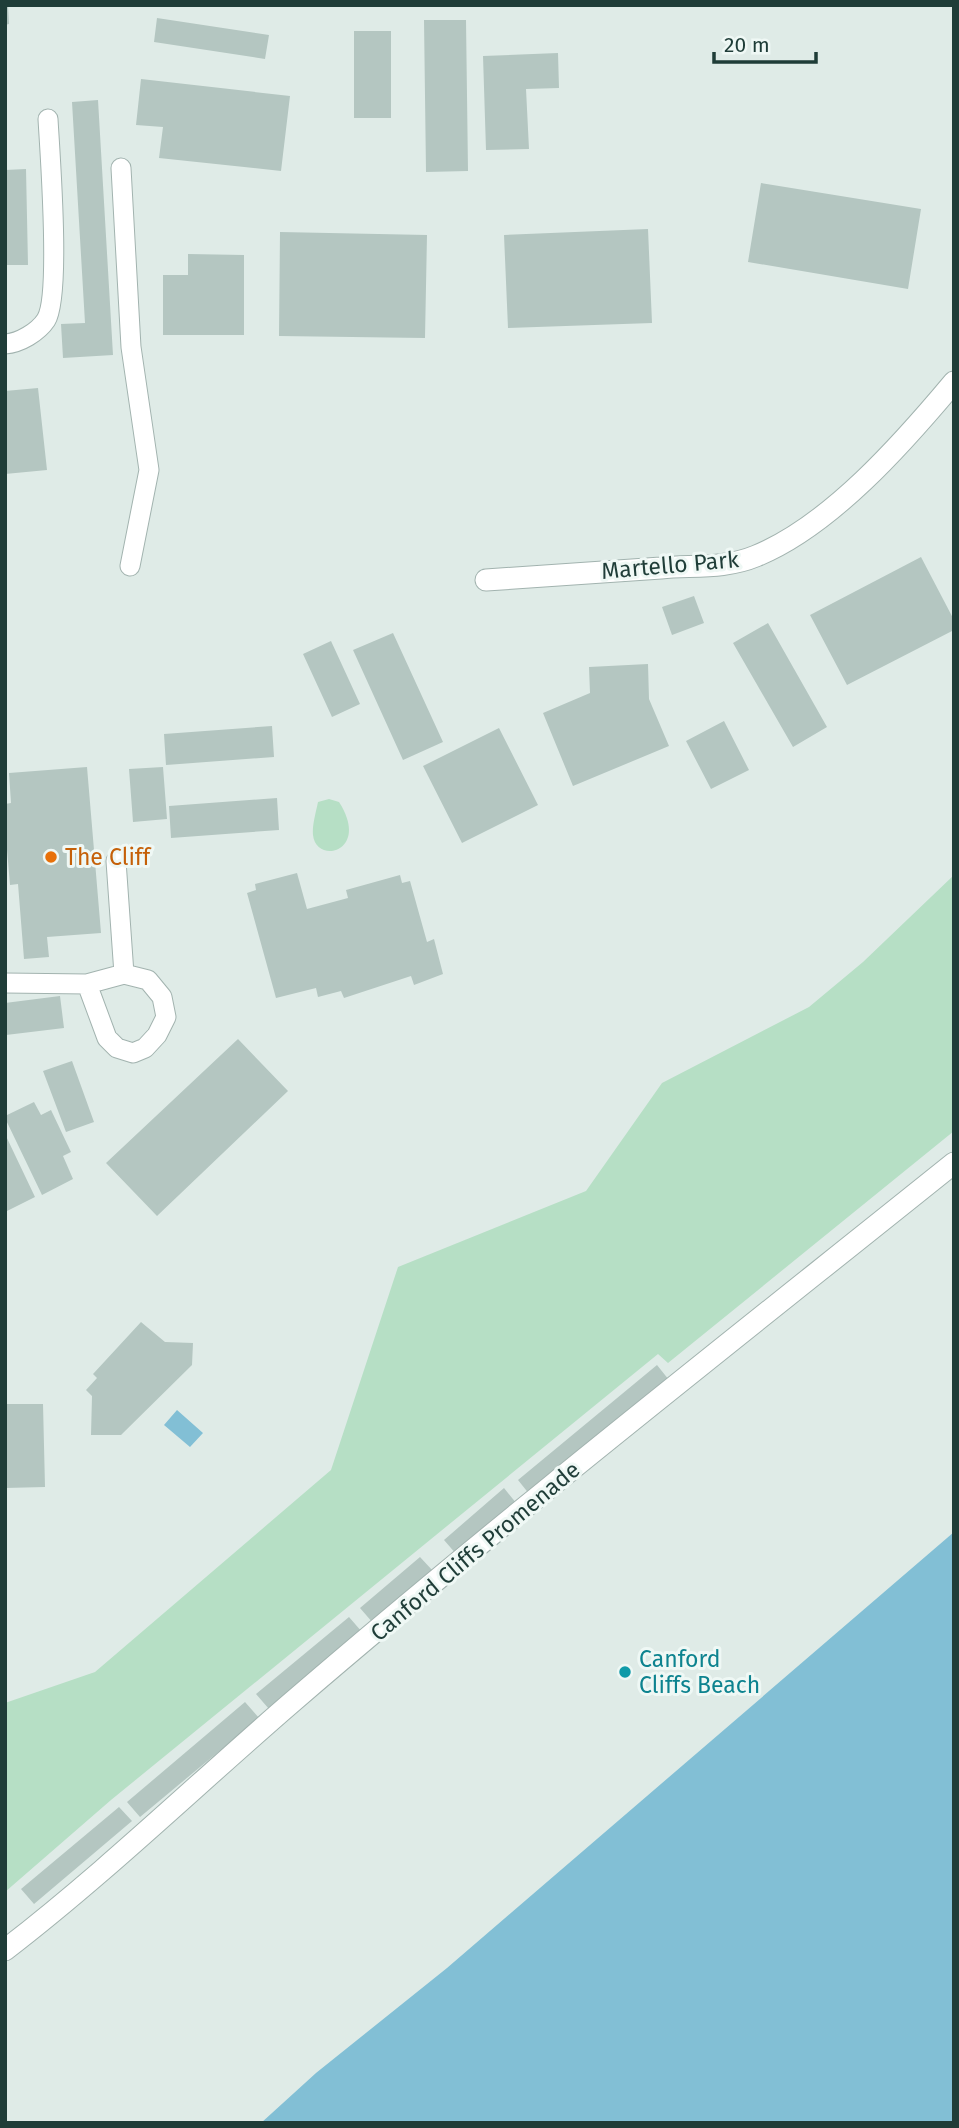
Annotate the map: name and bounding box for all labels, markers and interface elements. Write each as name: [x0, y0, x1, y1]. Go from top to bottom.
scale bar: [714, 21, 816, 65]
text: 20 m: [724, 32, 770, 58]
street label: Martello Park: [600, 545, 740, 585]
place label: The Cliff: [65, 843, 153, 871]
marker: The Cliff: [43, 849, 59, 865]
street label: Canford Cliffs Promenade: [365, 1455, 585, 1647]
place label: Canford Cliffs Beach: [639, 1645, 760, 1699]
marker: Canford Cliffs Beach: [617, 1664, 633, 1680]

